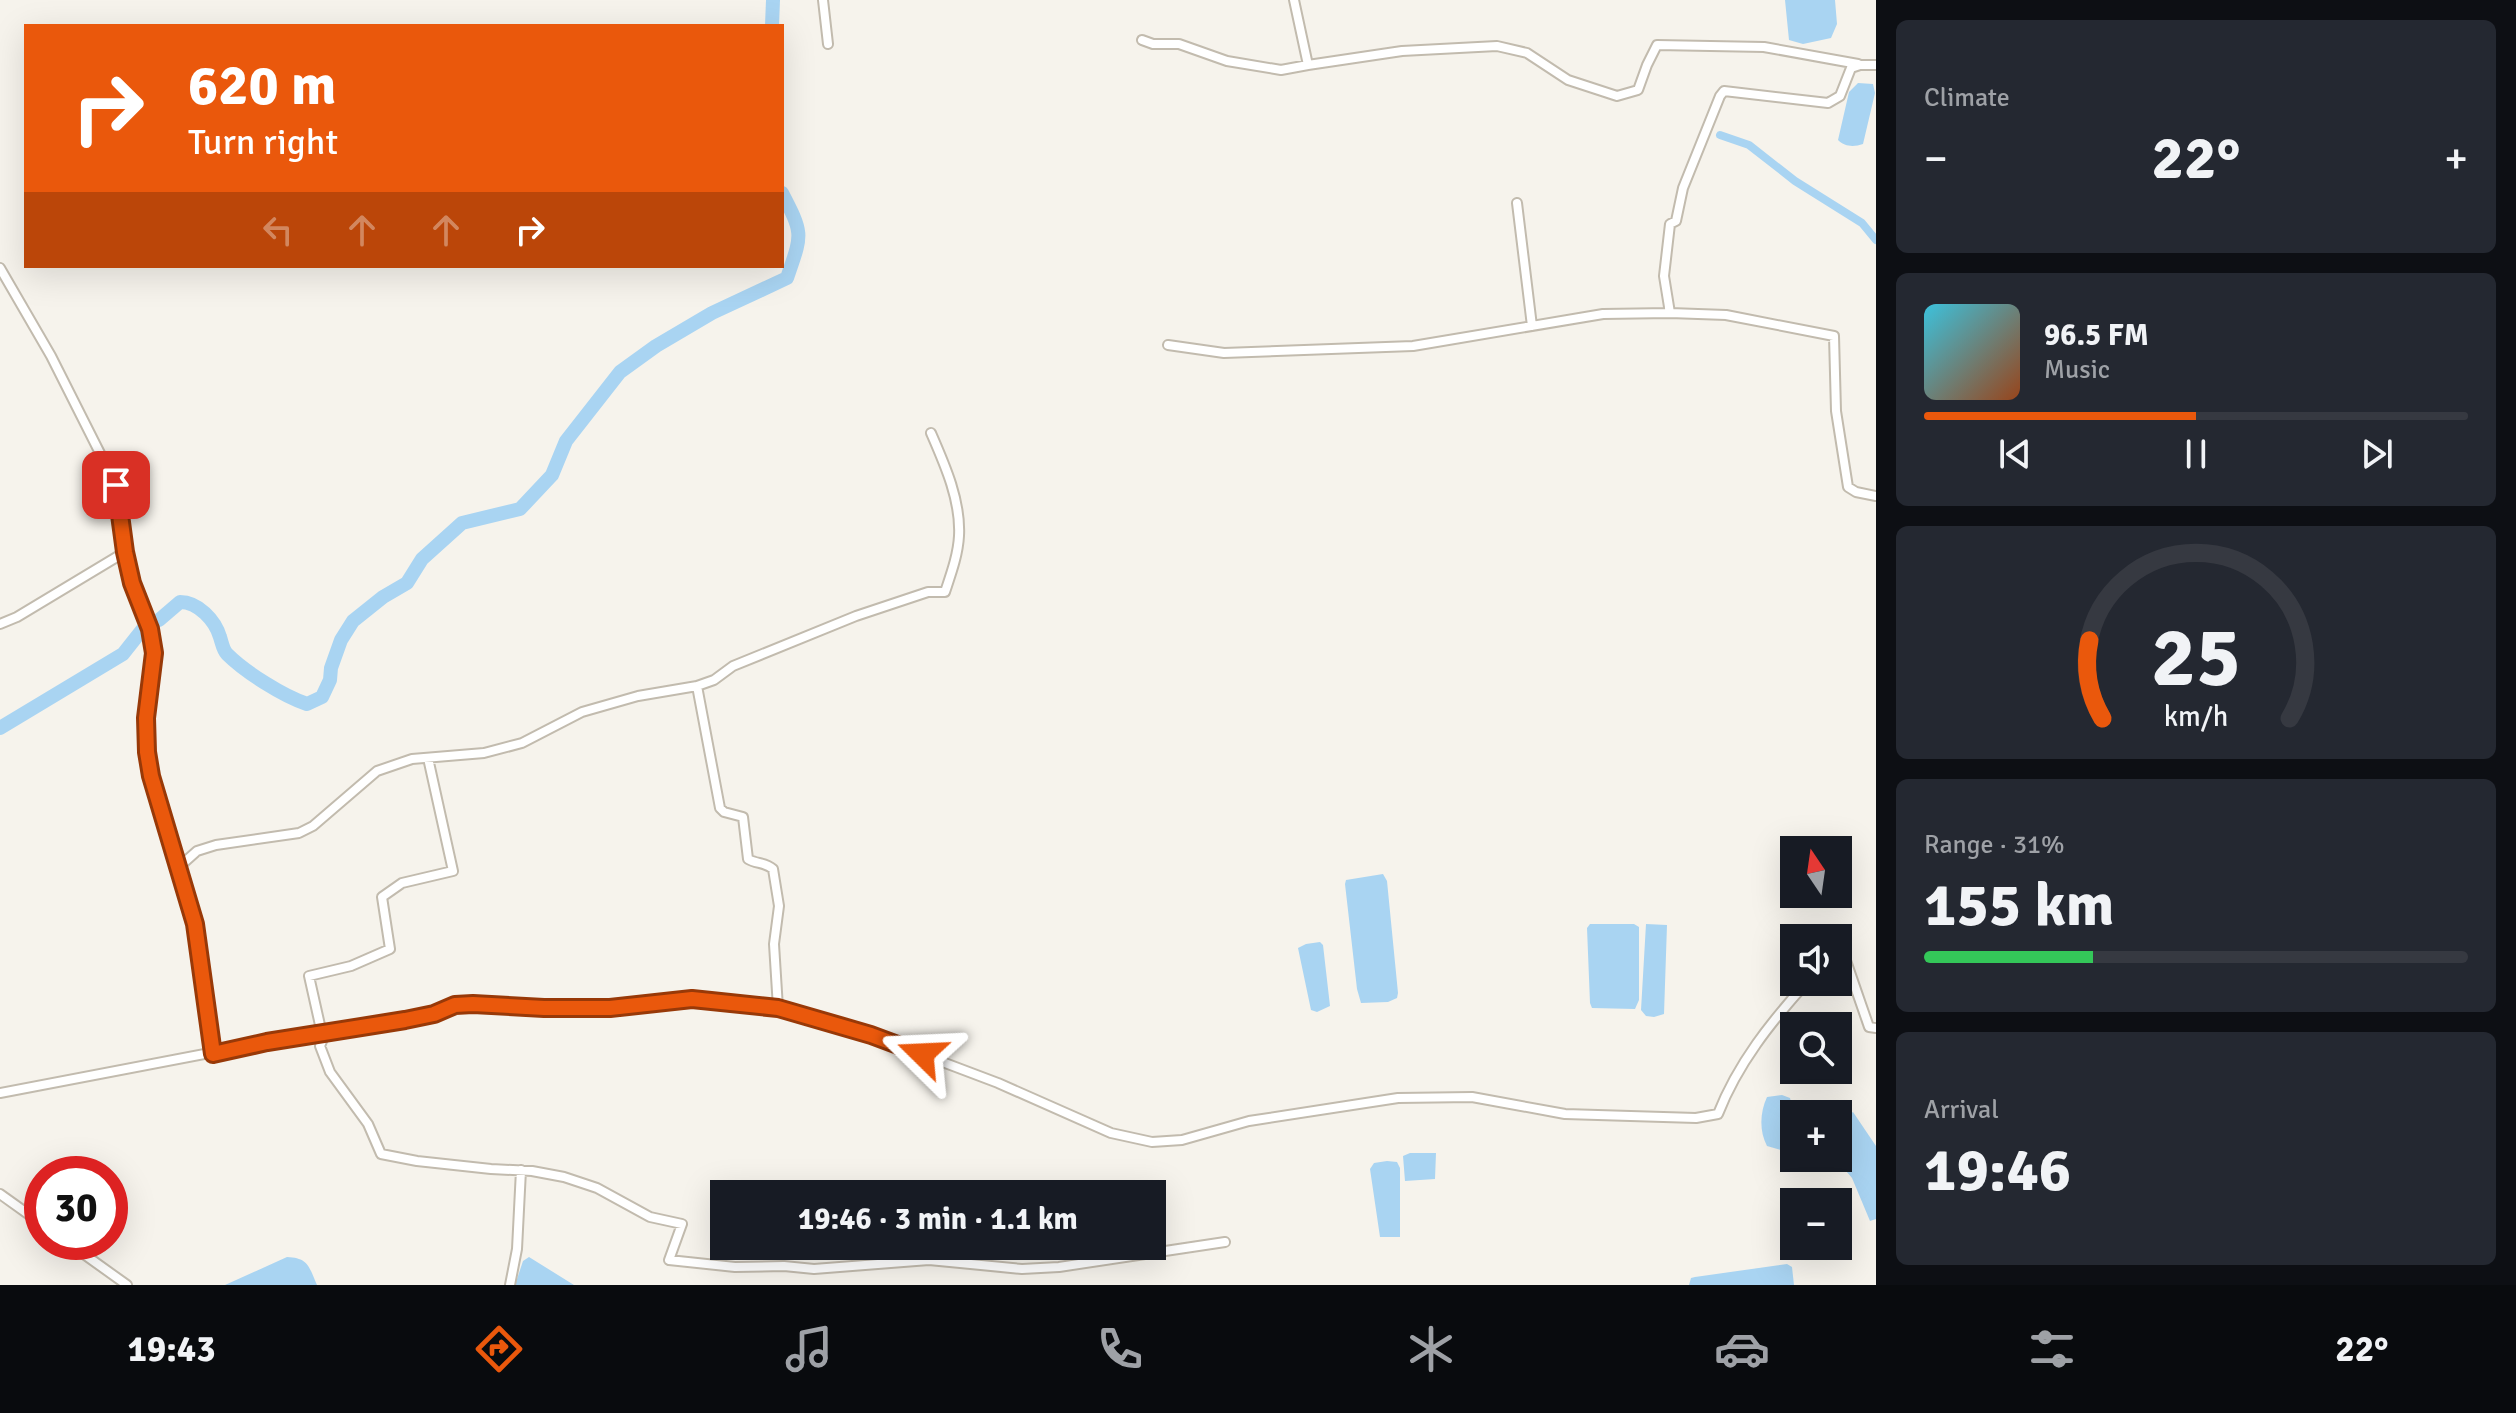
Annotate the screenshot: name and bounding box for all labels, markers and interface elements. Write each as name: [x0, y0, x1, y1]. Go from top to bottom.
text: 620 m: [188, 51, 336, 120]
icon: right: [56, 56, 160, 160]
text: Climate: [1924, 82, 2010, 114]
text: Turn right: [188, 120, 338, 165]
text: 22°: [2152, 122, 2240, 196]
text: −: [1924, 132, 1948, 186]
text: +: [2444, 132, 2468, 186]
icon: left: [256, 208, 300, 252]
icon: ahead: [340, 208, 384, 252]
icon: ahead: [424, 208, 468, 252]
icon: right: [508, 208, 552, 252]
text: 96.5 FM: [2044, 317, 2149, 354]
text: Music: [2044, 354, 2110, 386]
icon: previous: [1993, 432, 2037, 476]
icon: pause: [2174, 432, 2218, 476]
icon: next: [2355, 432, 2399, 476]
pin: [82, 451, 150, 519]
icon: arrive: [94, 463, 138, 507]
text: 25: [2151, 606, 2241, 708]
text: km/h: [2164, 699, 2228, 734]
text: Range · 31%: [1924, 829, 2065, 861]
north arrow: [1780, 836, 1852, 908]
map controls: [1780, 836, 1852, 1260]
text: 155 km: [1924, 869, 2114, 943]
button: sound: [1780, 924, 1852, 996]
position arrow: [880, 1012, 964, 1096]
button: search: [1780, 1012, 1852, 1084]
text: Arrival: [1924, 1094, 1999, 1126]
button: +: [1780, 1100, 1852, 1172]
text: 19:46: [1924, 1134, 2071, 1208]
speed limit sign: 30: [24, 1156, 128, 1260]
button: −: [1780, 1188, 1852, 1260]
text: 19:46 · 3 min · 1.1 km: [798, 1201, 1078, 1238]
icon: directions: [471, 1321, 527, 1377]
icon: music: [781, 1321, 837, 1377]
icon: phone: [1092, 1321, 1148, 1377]
icon: climate: [1403, 1321, 1459, 1377]
icon: car: [1714, 1321, 1770, 1377]
icon: filters: [2024, 1321, 2080, 1377]
text: 19:43: [127, 1327, 216, 1372]
text: 22°: [2335, 1327, 2389, 1372]

